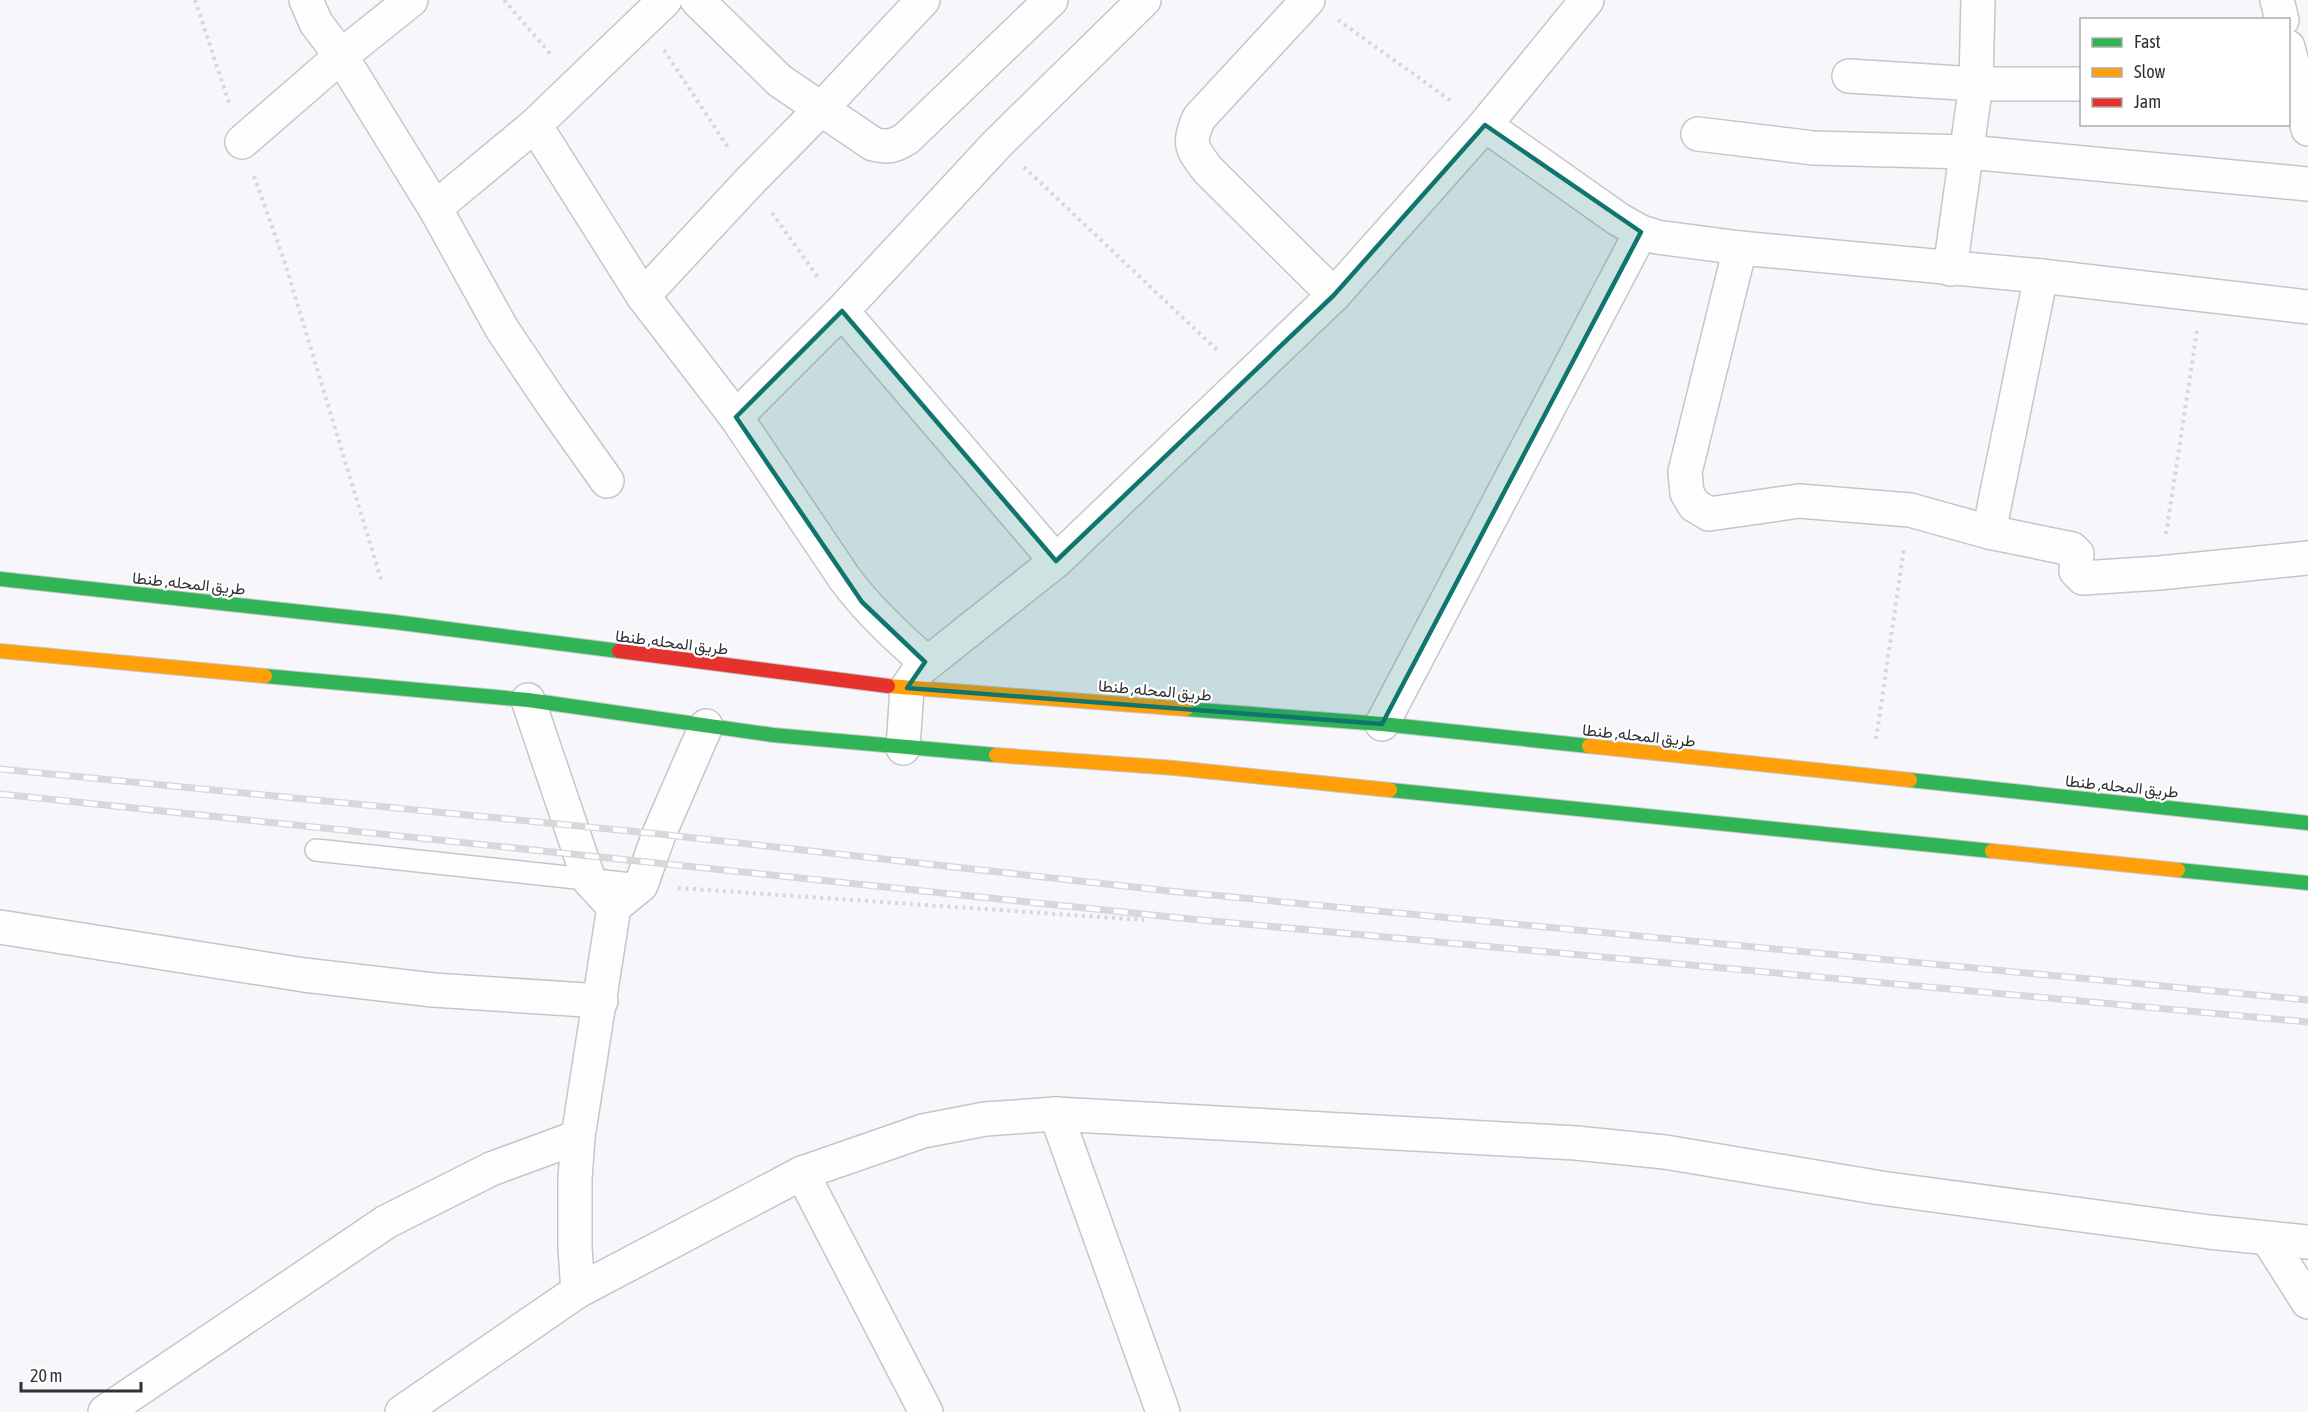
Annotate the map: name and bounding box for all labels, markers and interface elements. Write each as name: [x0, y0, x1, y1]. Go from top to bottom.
legend: [2080, 18, 2290, 126]
text: Fast: [2134, 31, 2161, 52]
text: Slow: [2134, 61, 2165, 82]
text: Jam: [2134, 91, 2161, 112]
street label: طريق المحله, طنطا: [131, 568, 246, 600]
street label: طريق المحله, طنطا: [614, 626, 730, 660]
street label: طريق المحله, طنطا: [1097, 676, 1212, 706]
street label: طريق المحله, طنطا: [1581, 720, 1696, 752]
street label: طريق المحله, طنطا: [2064, 771, 2179, 803]
scale bar: [21, 1355, 141, 1393]
text: 20 m: [30, 1365, 62, 1386]

